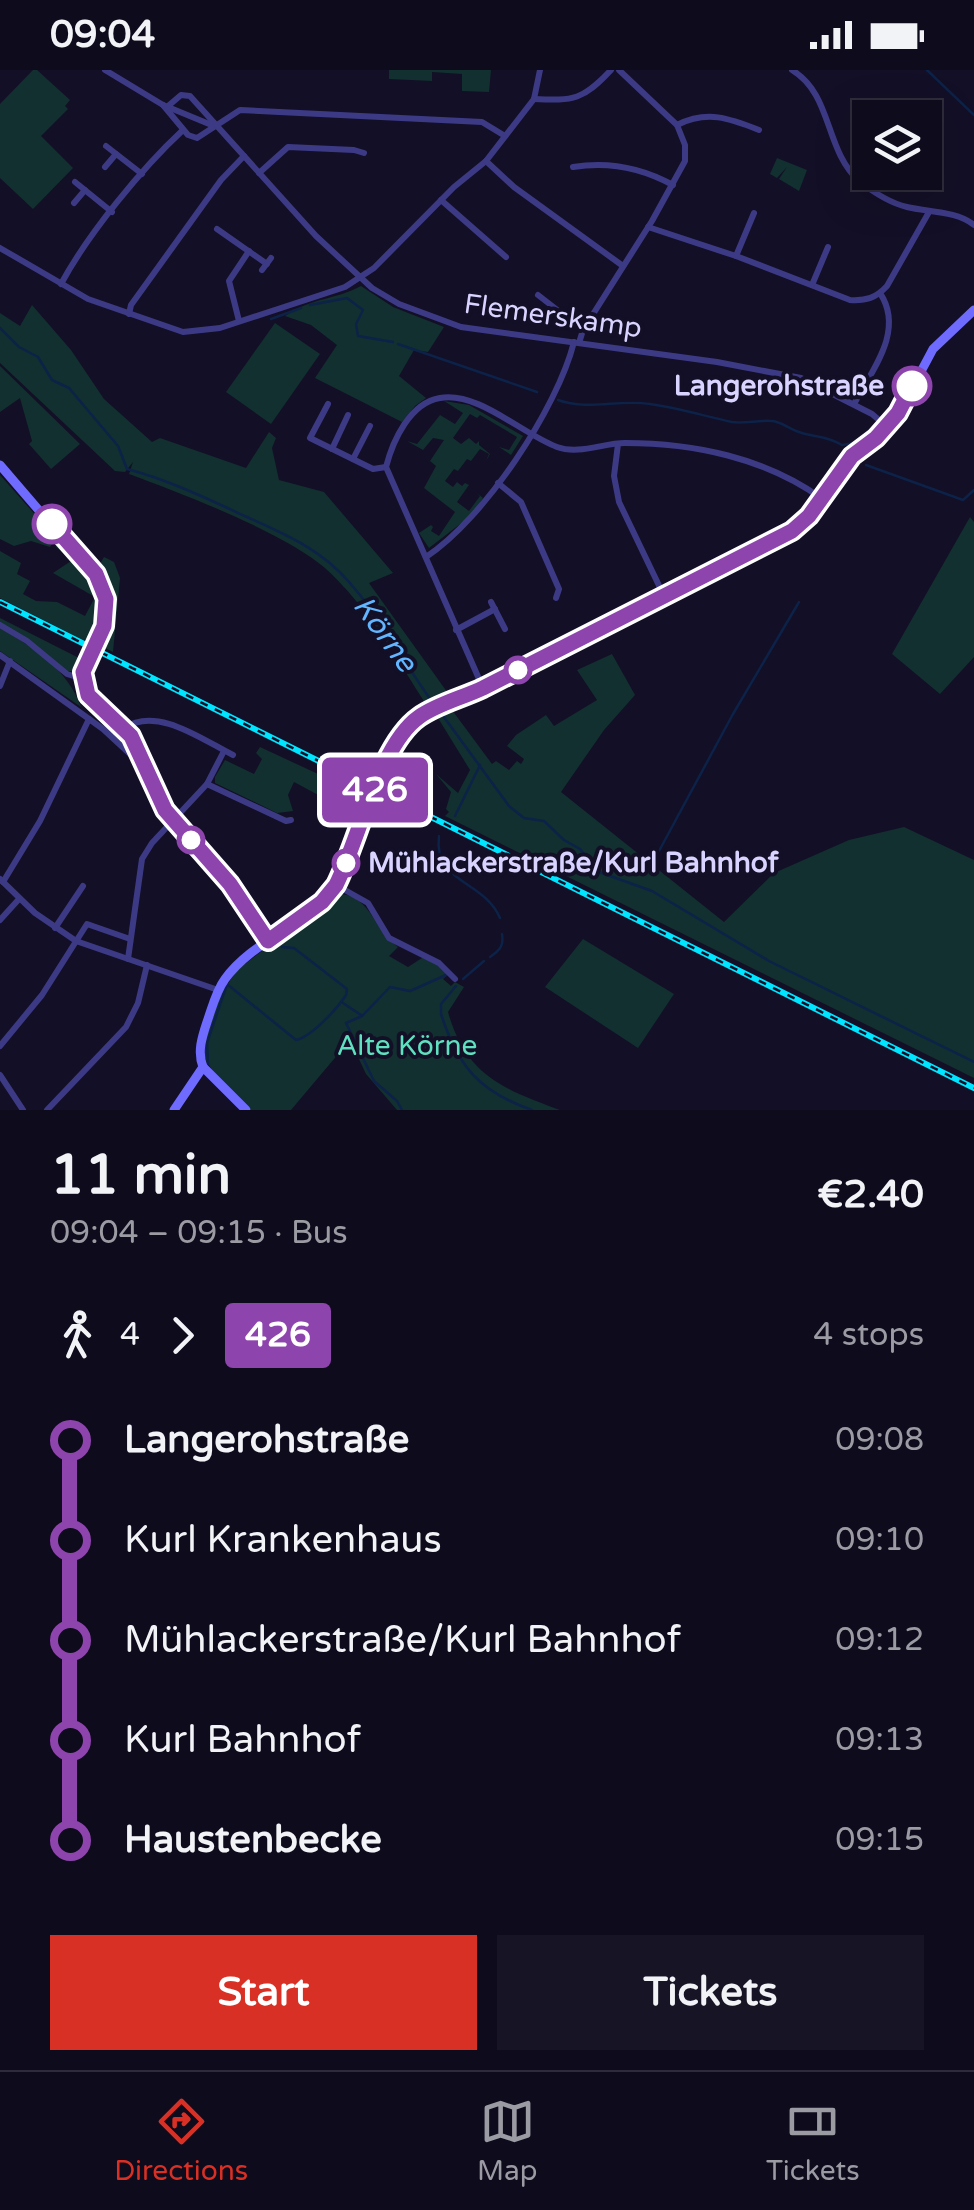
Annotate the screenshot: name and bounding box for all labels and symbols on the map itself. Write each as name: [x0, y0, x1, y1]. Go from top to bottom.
street label: Flemerskamp: [462, 287, 644, 345]
marker: Langerohstraße: [893, 367, 931, 405]
place label: Langerohstraße: [674, 369, 884, 403]
unlabelled marker: [33, 505, 71, 543]
water label: Körne: [345, 589, 426, 681]
unlabelled marker: [505, 657, 531, 683]
line badge: 426: [318, 758, 432, 822]
unlabelled marker: [178, 827, 204, 853]
place label: Mühlackerstraße/Kurl Bahnhof: [368, 846, 780, 880]
marker: Mühlackerstraße/Kurl Bahnhof: [333, 850, 359, 876]
park label: Alte Körne: [337, 1029, 477, 1063]

